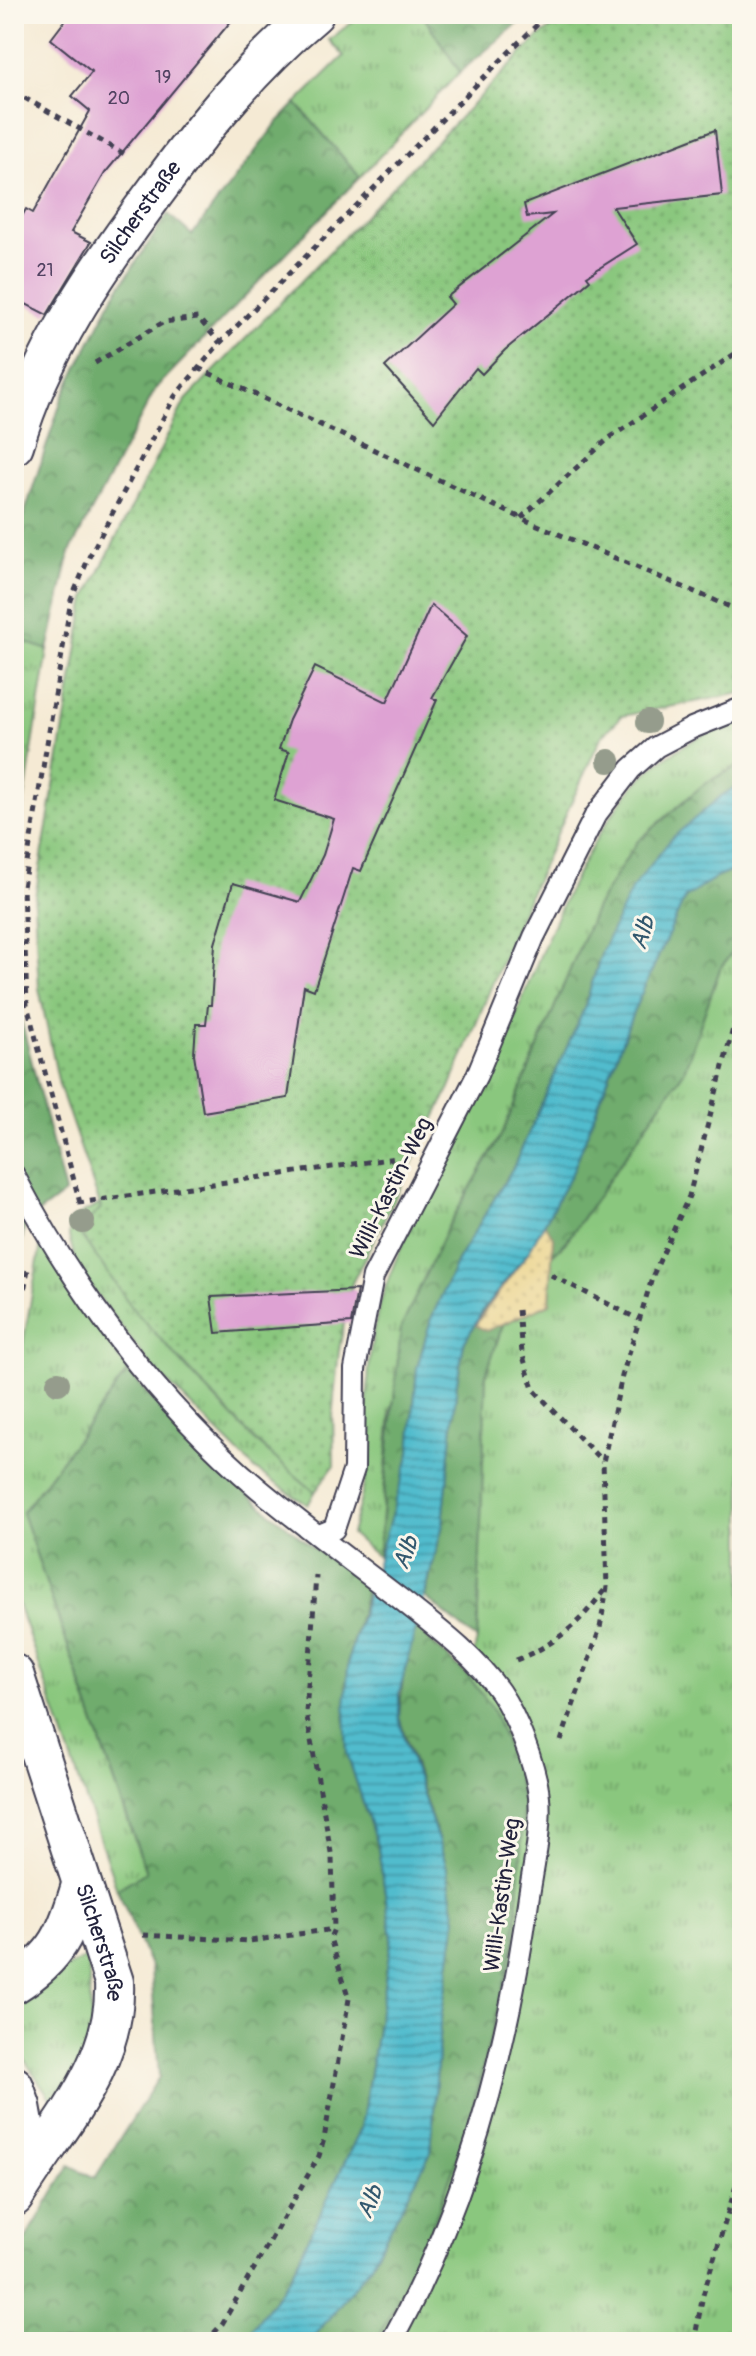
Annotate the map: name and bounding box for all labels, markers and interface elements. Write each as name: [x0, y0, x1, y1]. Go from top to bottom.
house number: 19: [155, 66, 171, 89]
house number: 20: [108, 87, 130, 110]
street label: Silcherstraße: [93, 155, 188, 270]
house number: 21: [36, 259, 54, 282]
water label: Alb: [624, 912, 662, 953]
street label: Willi-Kastin-Weg: [343, 1113, 439, 1263]
water label: Alb: [387, 1531, 426, 1574]
street label: Willi-Kastin-Weg: [477, 1816, 527, 1974]
street label: Silcherstraße: [69, 1880, 128, 2002]
water label: Alb: [350, 2180, 390, 2223]

